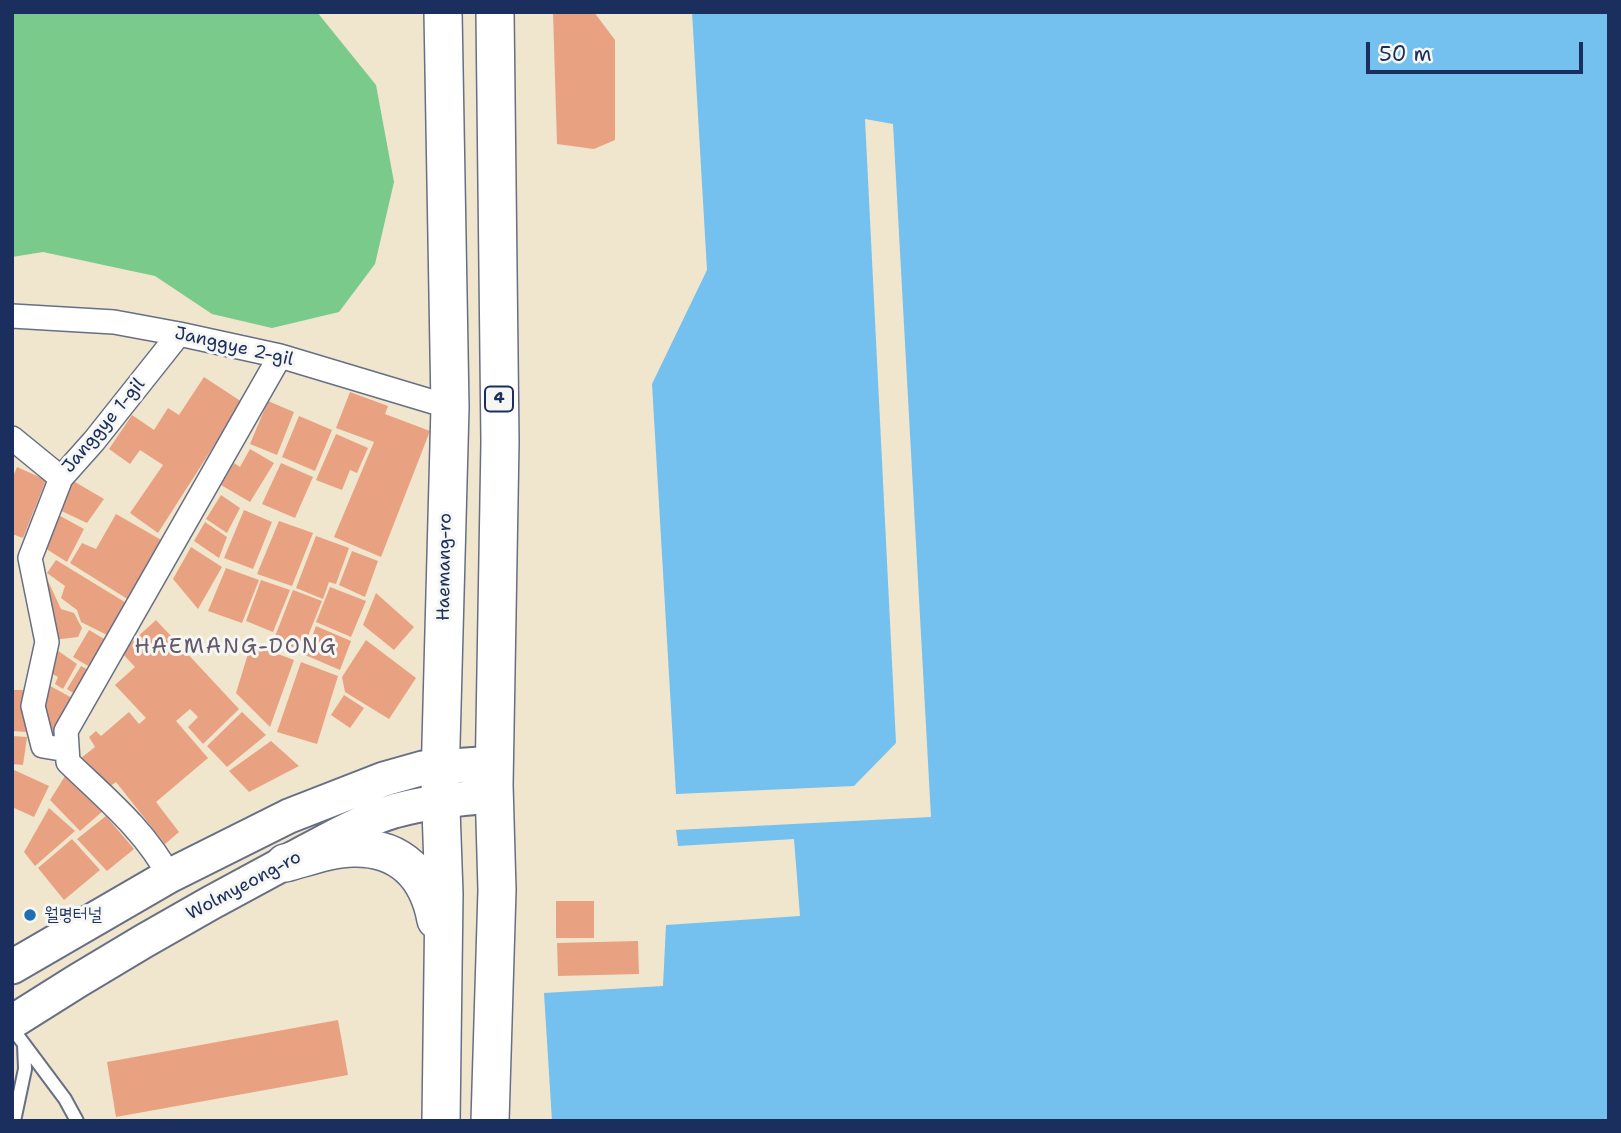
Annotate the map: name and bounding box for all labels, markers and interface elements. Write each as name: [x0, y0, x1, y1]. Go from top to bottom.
scale bar: [1369, 28, 1586, 72]
text: 50 m: [1379, 40, 1432, 68]
street label: Janggye 2-gil: [172, 323, 296, 371]
street label: Janggye 1-gil: [58, 374, 150, 478]
road number: 4: [485, 386, 513, 412]
street label: Haemang-ro: [433, 513, 457, 621]
district label: HAEMANG-DONG: [136, 635, 336, 661]
street label: Wolmyeong-ro: [183, 847, 305, 925]
place label: 월명터널: [44, 904, 102, 926]
marker: 월명터널: [22, 907, 38, 923]

